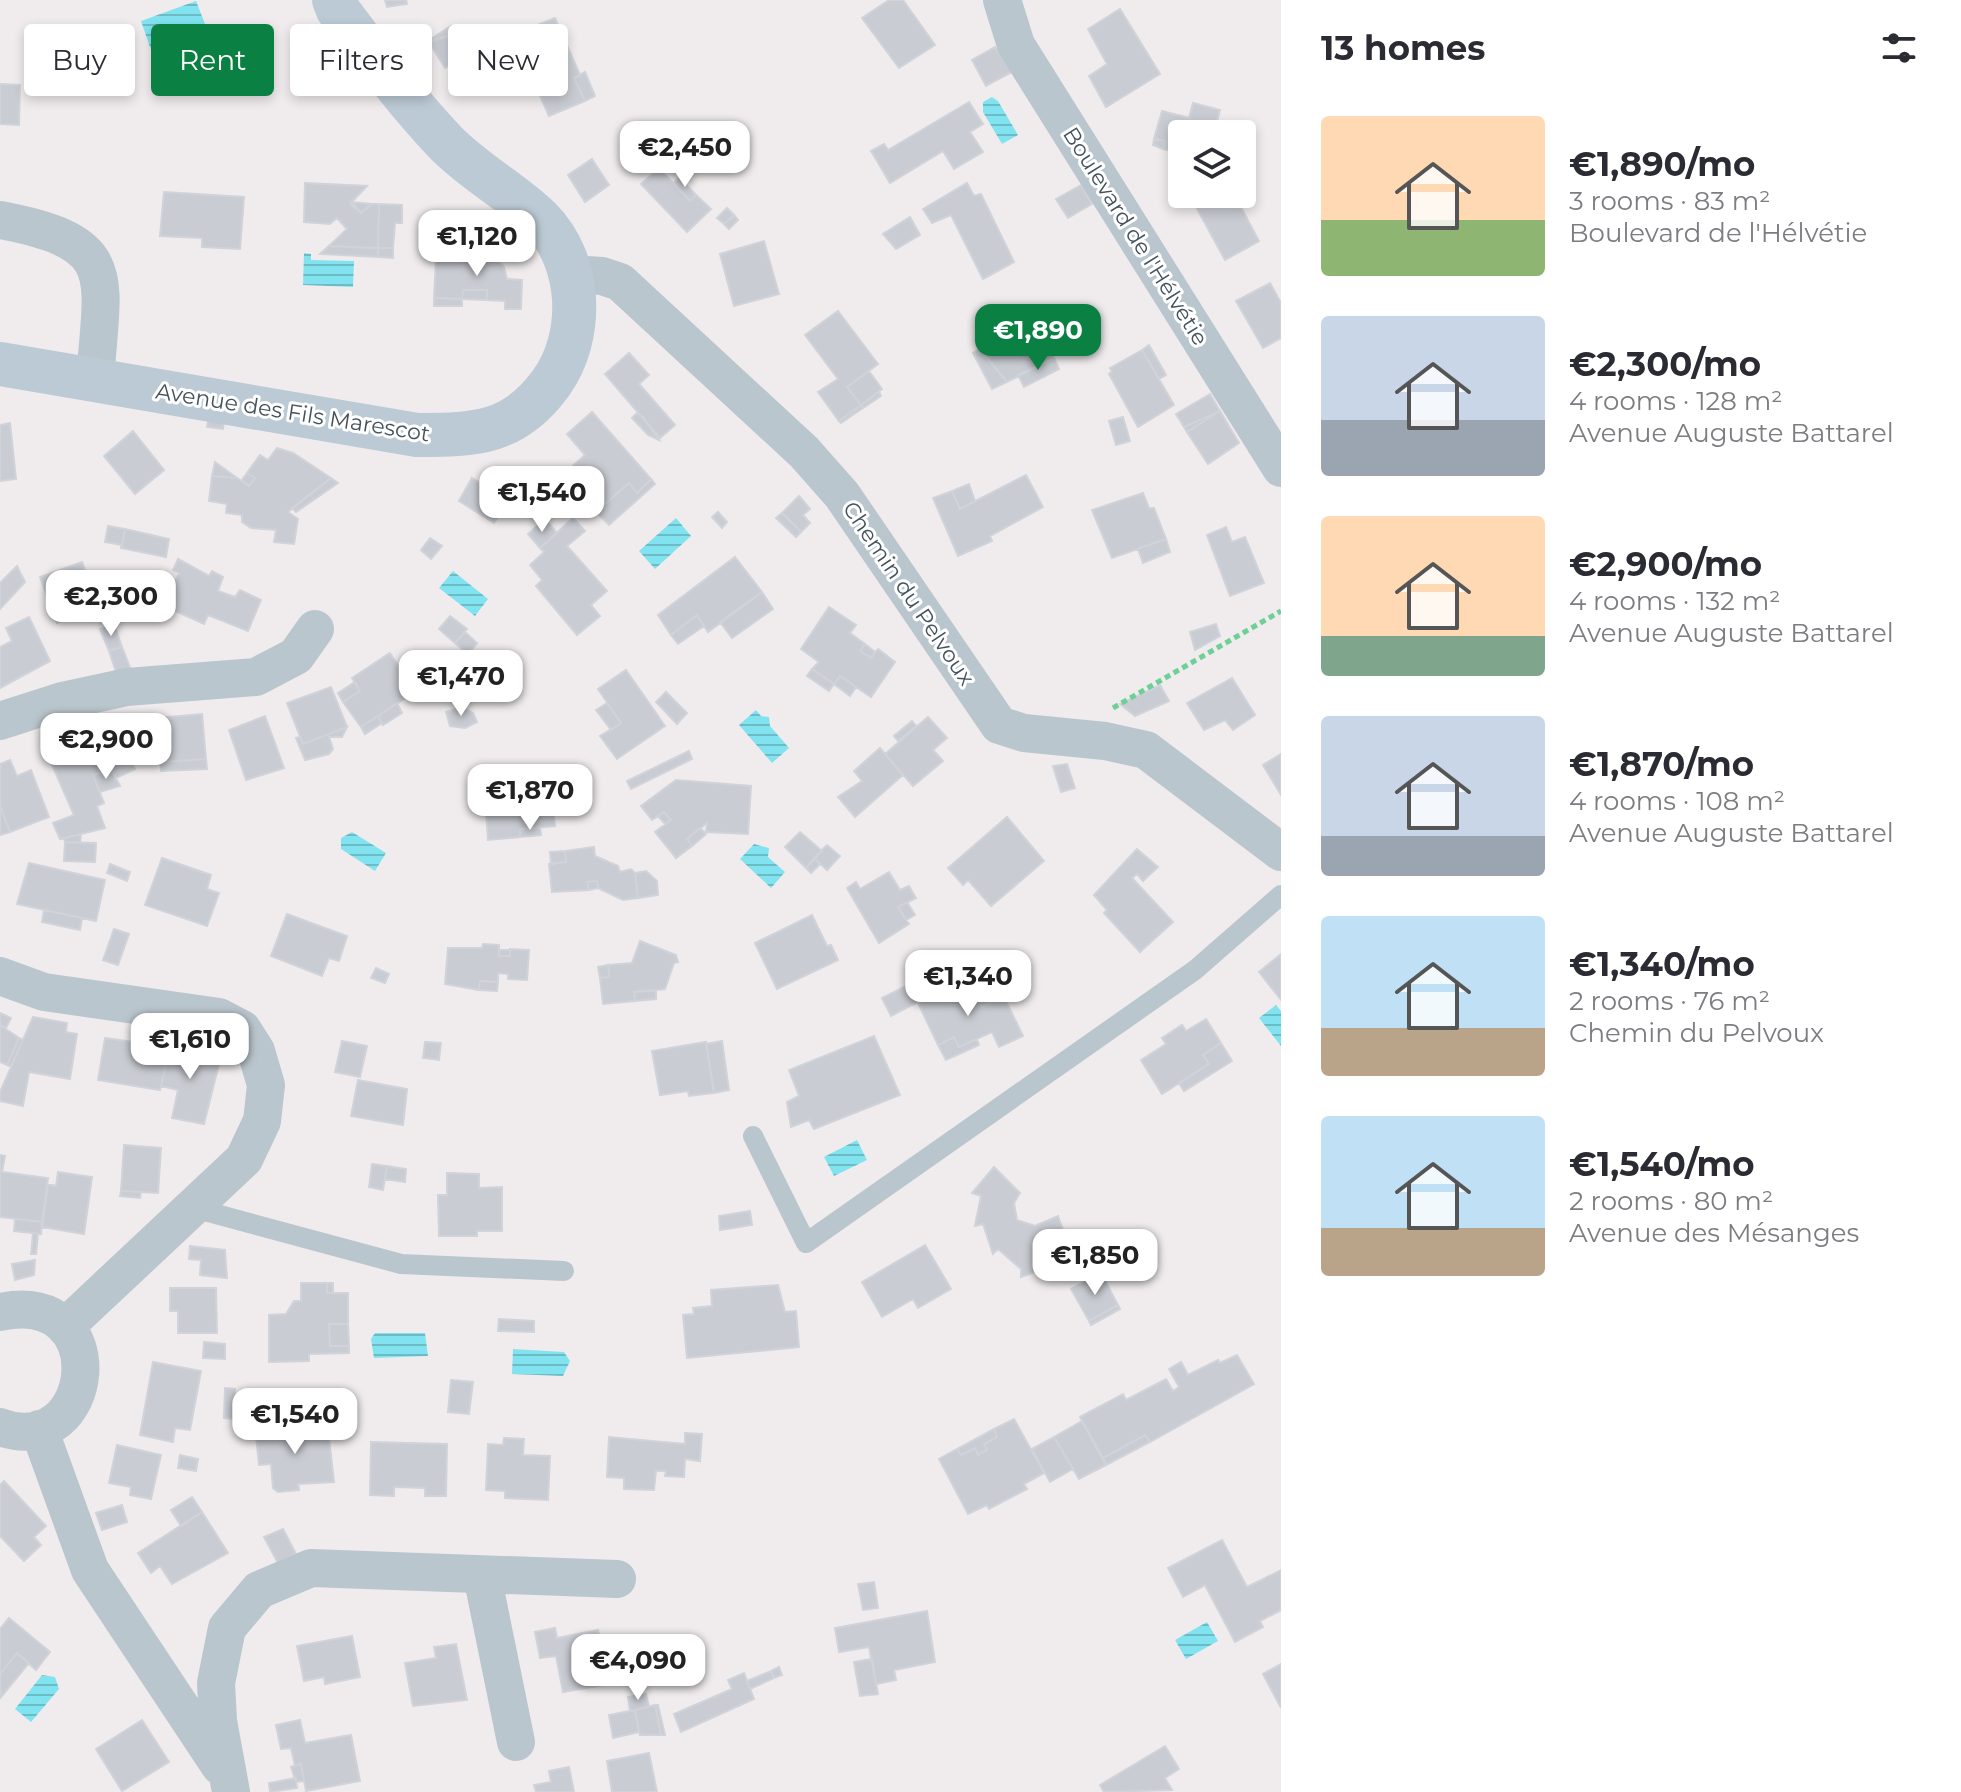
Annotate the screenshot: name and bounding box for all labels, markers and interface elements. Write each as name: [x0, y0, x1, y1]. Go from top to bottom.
chip: Buy: [24, 24, 135, 96]
chip: Rent: [151, 24, 274, 96]
chip: Filters: [290, 24, 432, 96]
chip: New: [448, 24, 568, 96]
icon: filters: [1877, 26, 1921, 70]
text: 13 homes: [1321, 27, 1485, 69]
map controls: [1168, 120, 1256, 208]
button: layers: [1168, 120, 1256, 208]
pin: €2,450: [620, 121, 750, 189]
street label: Boulevard de l'Hélvétie: [1057, 122, 1214, 350]
text: €2,450: [638, 131, 732, 163]
text: €1,890/mo: [1569, 143, 1755, 185]
icon: home: [1385, 148, 1481, 244]
text: 3 rooms · 83 m²: [1569, 185, 1770, 217]
pin: €1,120: [412, 210, 542, 278]
text: Boulevard de l'Hélvétie: [1569, 217, 1867, 249]
text: €1,120: [436, 220, 518, 252]
pin: €1,890: [973, 304, 1103, 372]
text: €1,890: [993, 314, 1083, 346]
text: €2,300/mo: [1569, 343, 1761, 385]
icon: home: [1385, 348, 1481, 444]
street label: Avenue des Fils Marescot: [154, 377, 432, 448]
text: 4 rooms · 128 m²: [1569, 385, 1782, 417]
text: Avenue Auguste Battarel: [1569, 417, 1894, 449]
pin: €1,540: [477, 466, 607, 534]
text: €1,540: [497, 476, 587, 508]
street label: Chemin du Pelvoux: [837, 496, 980, 690]
text: €2,900/mo: [1569, 543, 1762, 585]
icon: home: [1385, 548, 1481, 644]
pin: €2,300: [46, 570, 176, 638]
text: €2,300: [64, 580, 158, 612]
text: 4 rooms · 132 m²: [1569, 585, 1780, 617]
text: Avenue Auguste Battarel: [1569, 617, 1894, 649]
pin: €1,470: [396, 650, 526, 718]
text: €1,470: [417, 660, 505, 692]
pin: €2,900: [41, 713, 171, 781]
text: €2,900: [58, 723, 154, 755]
text: €1,870/mo: [1569, 743, 1754, 785]
icon: home: [1385, 748, 1481, 844]
pin: €1,870: [465, 764, 595, 832]
text: €1,870: [485, 774, 575, 806]
text: 4 rooms · 108 m²: [1569, 785, 1785, 817]
text: Avenue Auguste Battarel: [1569, 817, 1894, 849]
text: €1,340/mo: [1569, 943, 1755, 985]
icon: home: [1385, 948, 1481, 1044]
pin: €1,340: [903, 950, 1033, 1018]
text: €1,340: [923, 960, 1013, 992]
text: 2 rooms · 76 m²: [1569, 985, 1770, 1017]
pin: €1,610: [125, 1013, 255, 1081]
text: Chemin du Pelvoux: [1569, 1017, 1824, 1049]
text: €1,610: [149, 1023, 231, 1055]
text: €1,540/mo: [1569, 1143, 1754, 1185]
icon: home: [1385, 1148, 1481, 1244]
text: 2 rooms · 80 m²: [1569, 1185, 1773, 1217]
text: Avenue des Mésanges: [1569, 1217, 1859, 1249]
pin: €1,850: [1030, 1229, 1160, 1297]
text: €1,850: [1051, 1239, 1139, 1271]
pin: €1,540: [230, 1388, 360, 1456]
text: €1,540: [250, 1398, 340, 1430]
pin: €4,090: [573, 1634, 703, 1702]
text: €4,090: [589, 1644, 687, 1676]

